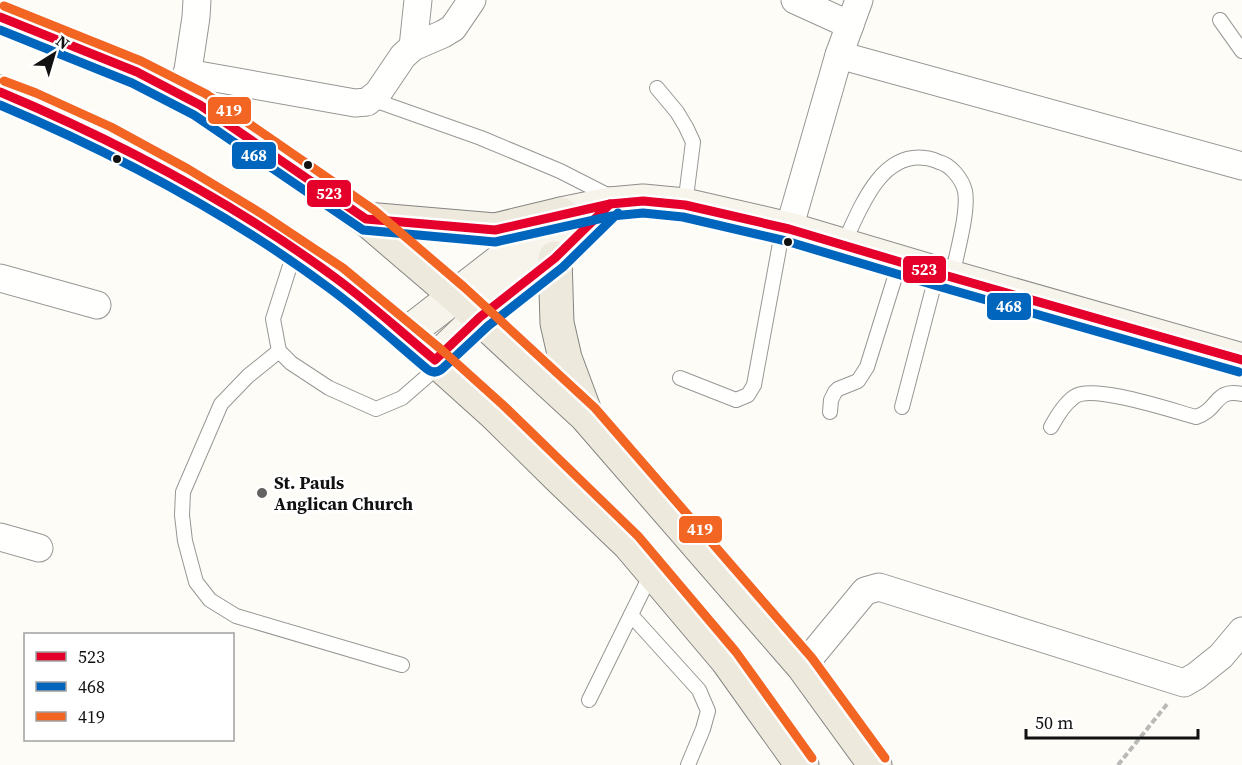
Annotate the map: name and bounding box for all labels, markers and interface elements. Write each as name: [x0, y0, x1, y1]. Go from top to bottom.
north arrow: [24, 24, 84, 84]
text: N: [52, 30, 75, 55]
line badge: 419: [207, 96, 252, 125]
text: 419: [216, 99, 242, 121]
line badge: 468: [231, 141, 277, 170]
text: 468: [241, 144, 267, 166]
unlabelled marker: [111, 153, 123, 165]
unlabelled marker: [302, 159, 314, 171]
line badge: 523: [306, 179, 352, 208]
text: 523: [316, 182, 342, 204]
unlabelled marker: [782, 236, 794, 248]
line badge: 523: [902, 255, 947, 284]
text: 523: [911, 258, 937, 280]
line badge: 468: [986, 292, 1032, 321]
text: 468: [996, 295, 1022, 317]
place label: St. Pauls Anglican Church: [274, 470, 413, 516]
marker: St. Pauls Anglican Church: [255, 486, 269, 500]
line badge: 419: [678, 515, 723, 544]
text: 419: [687, 518, 713, 540]
legend: [24, 633, 234, 741]
text: 523: [78, 644, 105, 669]
text: 468: [78, 674, 105, 699]
scale bar: [1026, 702, 1198, 740]
text: 419: [78, 704, 105, 729]
text: 50 m: [1035, 710, 1073, 735]

